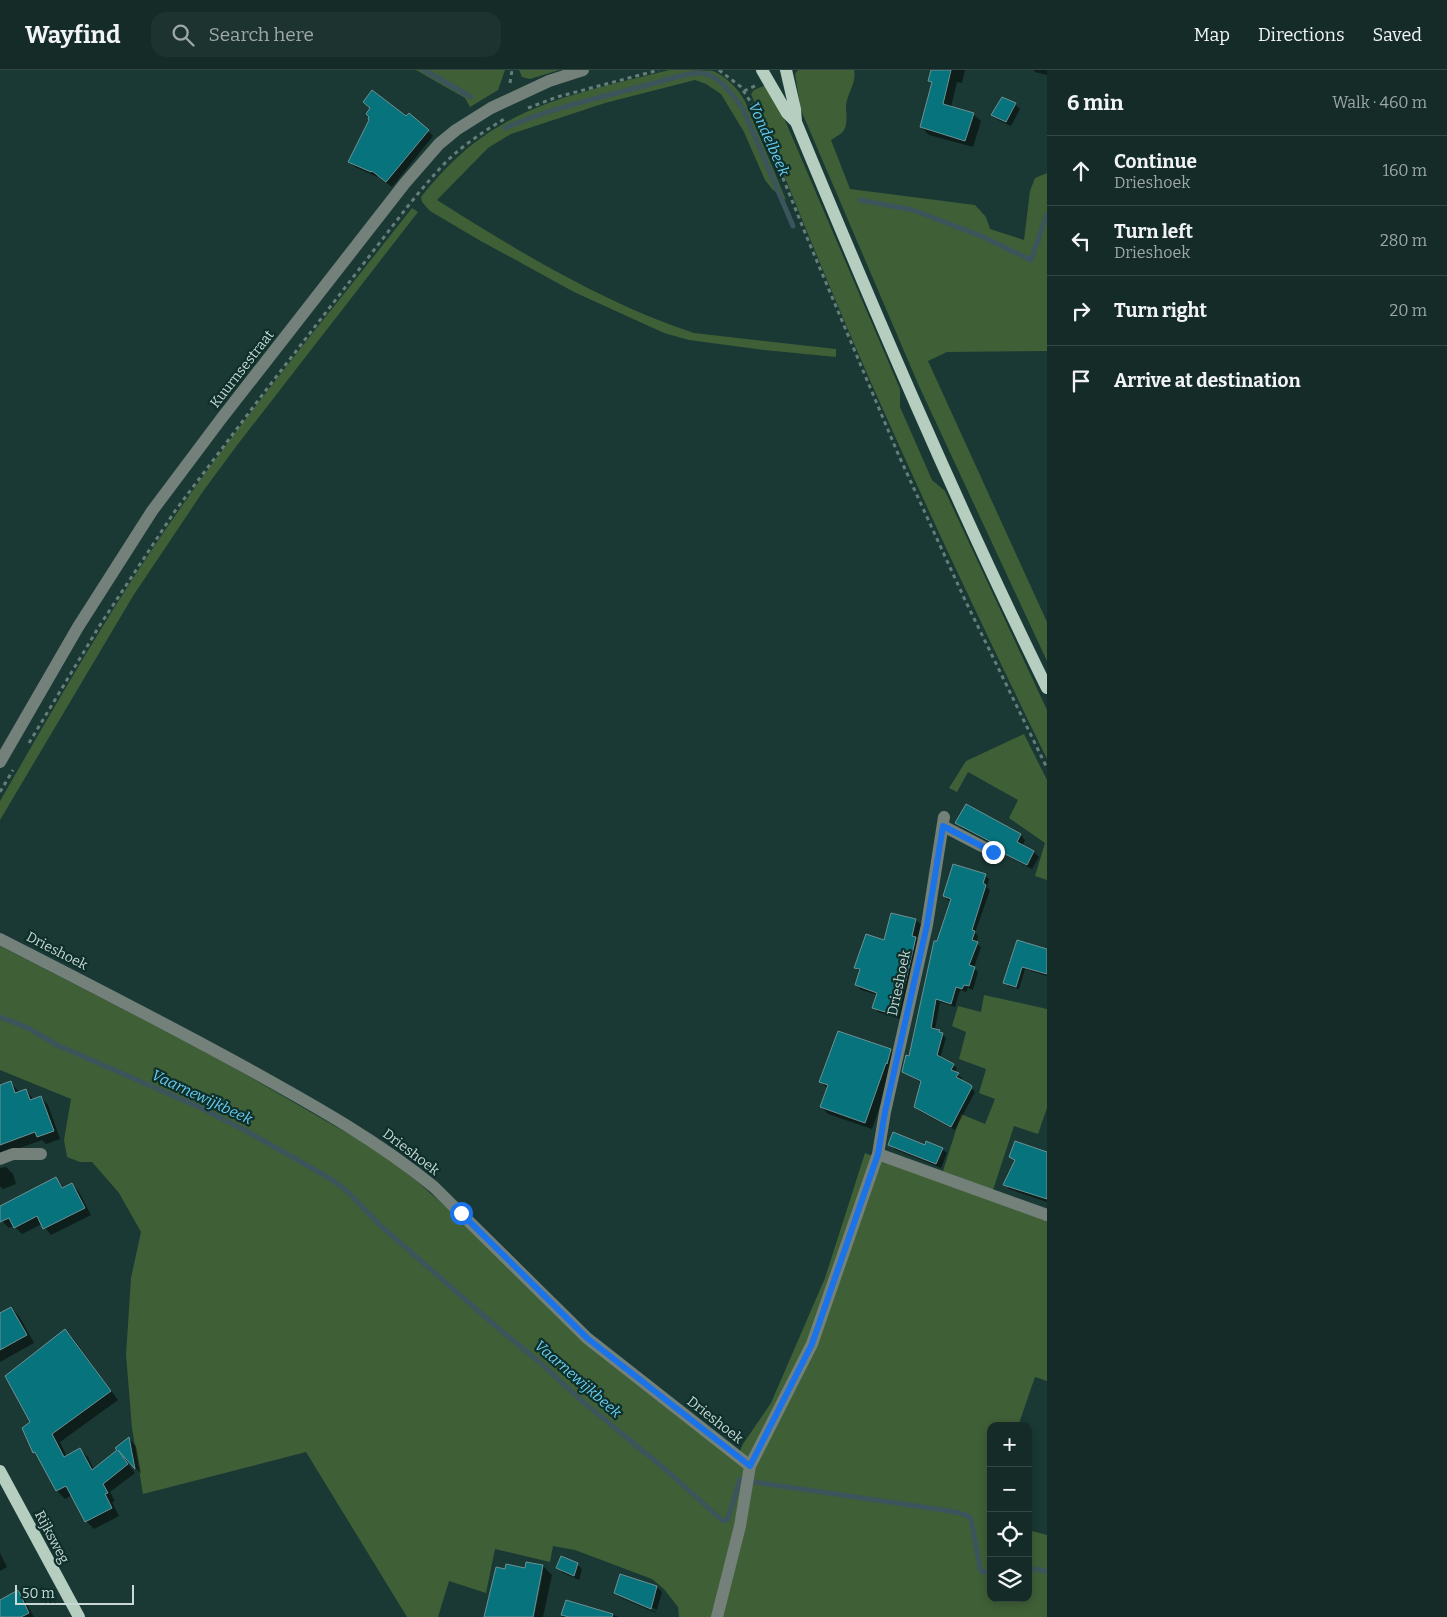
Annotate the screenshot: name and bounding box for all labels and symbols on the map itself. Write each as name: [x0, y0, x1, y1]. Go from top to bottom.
water label: Vondelbeek: [745, 99, 794, 180]
street label: Kuurnsestraat: [206, 327, 278, 411]
route end: [982, 841, 1005, 864]
street label: Drieshoek: [23, 928, 91, 974]
street label: Drieshoek: [884, 949, 914, 1017]
water label: Vaarnewijkbeek: [149, 1066, 256, 1129]
street label: Drieshoek: [379, 1125, 443, 1179]
route start: [450, 1202, 473, 1225]
water label: Vaarnewijkbeek: [531, 1336, 626, 1422]
street label: Drieshoek: [683, 1393, 747, 1447]
street label: Rijksweg: [31, 1508, 73, 1566]
scale bar: [15, 1582, 134, 1605]

